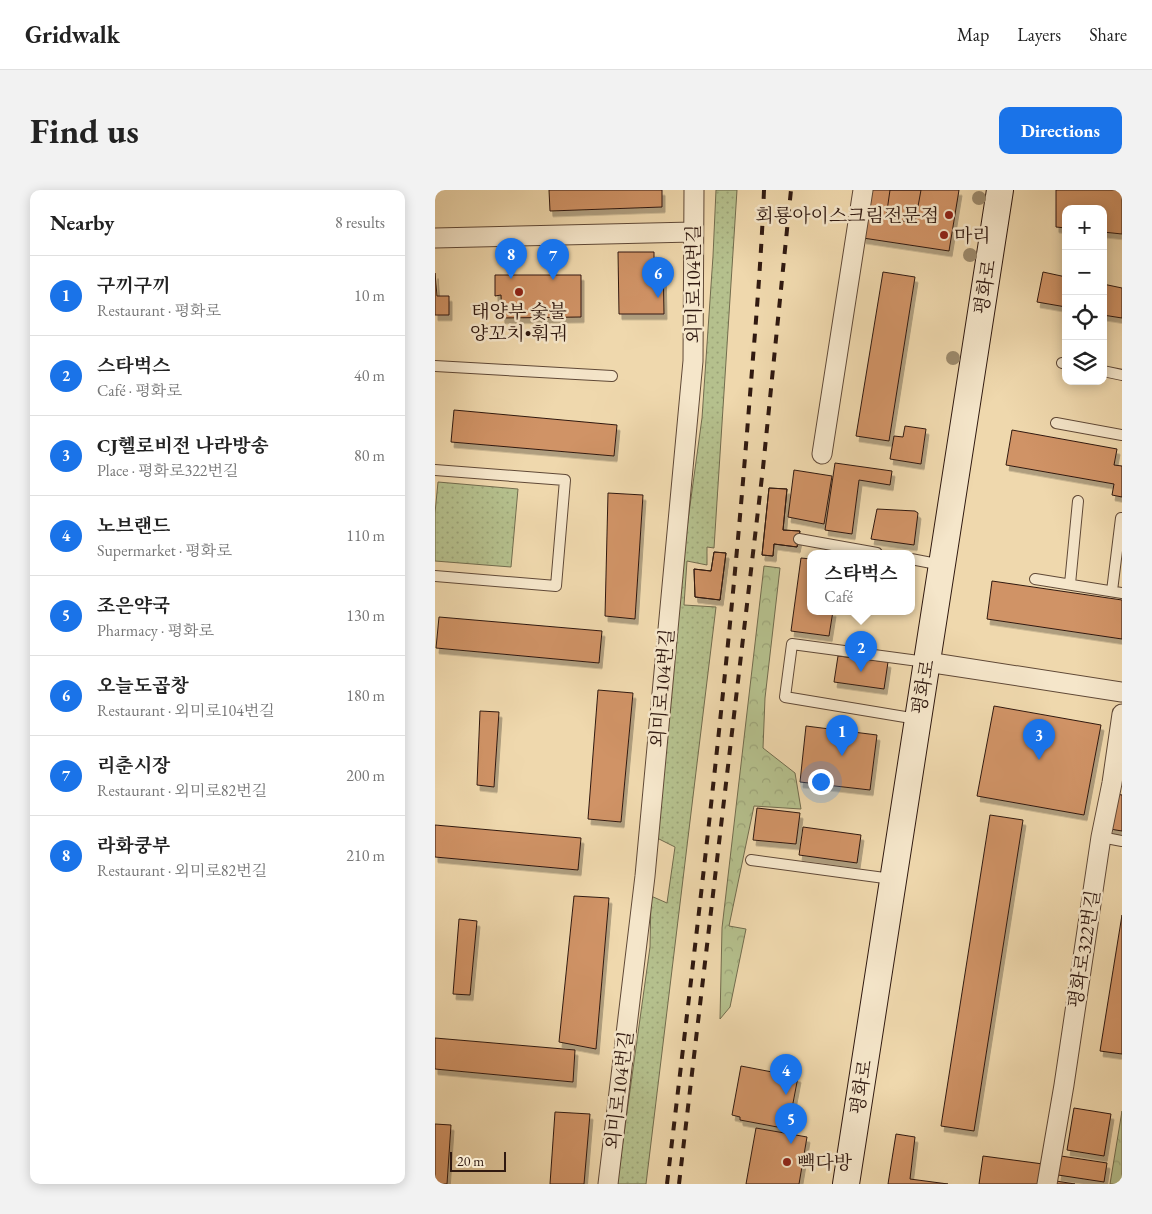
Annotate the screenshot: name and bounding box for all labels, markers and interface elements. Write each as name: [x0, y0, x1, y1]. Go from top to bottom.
text: Gridwalk: [25, 19, 120, 50]
text: Map: [957, 23, 989, 46]
text: Layers: [1017, 23, 1061, 46]
text: Share: [1089, 23, 1127, 46]
button: Directions: [999, 107, 1122, 154]
text: Find us: [30, 108, 139, 153]
place label: 회룡아이스크림전문점: [755, 203, 939, 228]
map controls: [1062, 205, 1107, 385]
button: +: [1062, 205, 1107, 250]
text: Nearby: [50, 209, 114, 236]
marker: 회룡아이스크림전문점: [943, 209, 955, 221]
text: 8 results: [335, 212, 385, 233]
place label: 마리: [954, 223, 991, 248]
street label: 외미로104번길: [681, 224, 706, 344]
marker: 마리: [938, 229, 950, 241]
pin: 8: [495, 238, 527, 279]
pin: 7: [537, 239, 569, 280]
button: −: [1062, 250, 1107, 295]
pin: 6: [642, 257, 674, 298]
street label: 평화로: [968, 258, 1002, 316]
text: 구끼구끼: [97, 273, 170, 298]
text: 1: [62, 285, 70, 306]
text: 10 m: [354, 285, 385, 306]
marker: 태양부 숯불 양꼬치•훠궈: [513, 286, 525, 298]
button: locate: [1062, 295, 1107, 340]
place label: 태양부 숯불 양꼬치•훠궈: [470, 299, 568, 346]
text: Restaurant · 평화로: [97, 300, 221, 321]
button: layers: [1062, 340, 1107, 385]
text: 스타벅스: [97, 353, 170, 378]
text: 2: [62, 365, 70, 386]
text: 40 m: [354, 365, 385, 386]
text: Café · 평화로: [97, 380, 182, 401]
text: CJ헬로비전 나라방송: [97, 433, 269, 458]
text: 3: [62, 445, 70, 466]
text: 80 m: [354, 445, 385, 466]
text: Place · 평화로322번길: [97, 460, 238, 481]
text: 노브랜드: [97, 513, 170, 538]
text: 4: [62, 525, 70, 546]
text: 110 m: [346, 525, 385, 546]
text: Supermarket · 평화로: [97, 540, 232, 561]
popup: [807, 550, 915, 615]
text: 스타벅스: [824, 561, 898, 586]
text: Café: [824, 586, 853, 607]
text: 조은약국: [97, 593, 170, 618]
text: 5: [62, 605, 70, 626]
text: 130 m: [346, 605, 385, 626]
text: Pharmacy · 평화로: [97, 620, 214, 641]
street label: 외미로104번길: [644, 628, 680, 748]
pin: 2: [845, 631, 877, 672]
street label: 평화로: [906, 658, 940, 716]
text: 오늘도곱창: [97, 673, 189, 698]
text: 6: [62, 685, 70, 706]
text: 180 m: [346, 685, 385, 706]
text: Restaurant · 외미로104번길: [97, 700, 275, 721]
pin: 1: [826, 715, 858, 756]
pin: 3: [1023, 719, 1055, 760]
text: 리춘시장: [97, 753, 170, 778]
text: 7: [62, 765, 70, 786]
text: 200 m: [346, 765, 385, 786]
your location: [808, 769, 834, 795]
text: Restaurant · 외미로82번길: [97, 780, 267, 801]
text: 라화쿵부: [97, 833, 170, 858]
text: 8: [62, 845, 70, 866]
text: 210 m: [346, 845, 385, 866]
text: Restaurant · 외미로82번길: [97, 860, 267, 881]
street label: 평화로322번길: [1062, 888, 1106, 1010]
street label: 외미로104번길: [599, 1029, 639, 1151]
pin: 4: [770, 1054, 802, 1095]
street label: 평화로: [844, 1058, 878, 1116]
pin: 5: [775, 1103, 807, 1144]
scale bar: [450, 1149, 506, 1172]
place label: 빽다방: [797, 1150, 853, 1175]
text: 20 m: [457, 1152, 484, 1170]
marker: 빽다방: [781, 1156, 793, 1168]

